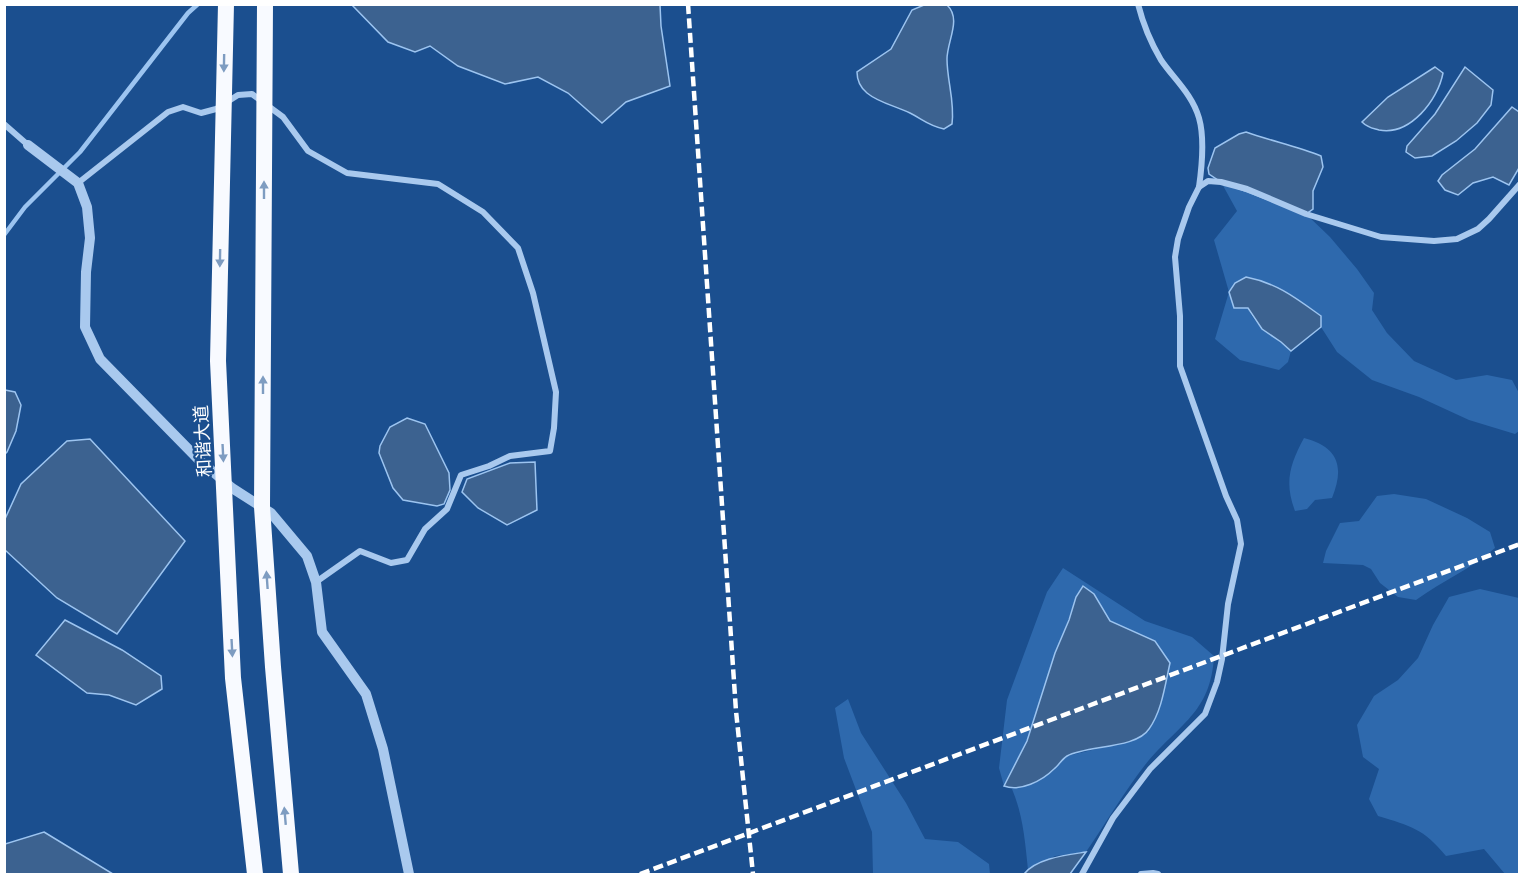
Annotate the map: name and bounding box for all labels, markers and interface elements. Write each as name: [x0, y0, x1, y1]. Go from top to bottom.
one-way arrow: [220, 53, 229, 72]
one-way arrow: [259, 181, 269, 200]
one-way arrow: [216, 248, 225, 267]
one-way arrow: [258, 376, 268, 395]
street label: 和谐大道: [190, 404, 216, 478]
one-way arrow: [218, 443, 227, 462]
one-way arrow: [262, 570, 271, 589]
one-way arrow: [227, 638, 236, 657]
one-way arrow: [280, 807, 290, 826]

